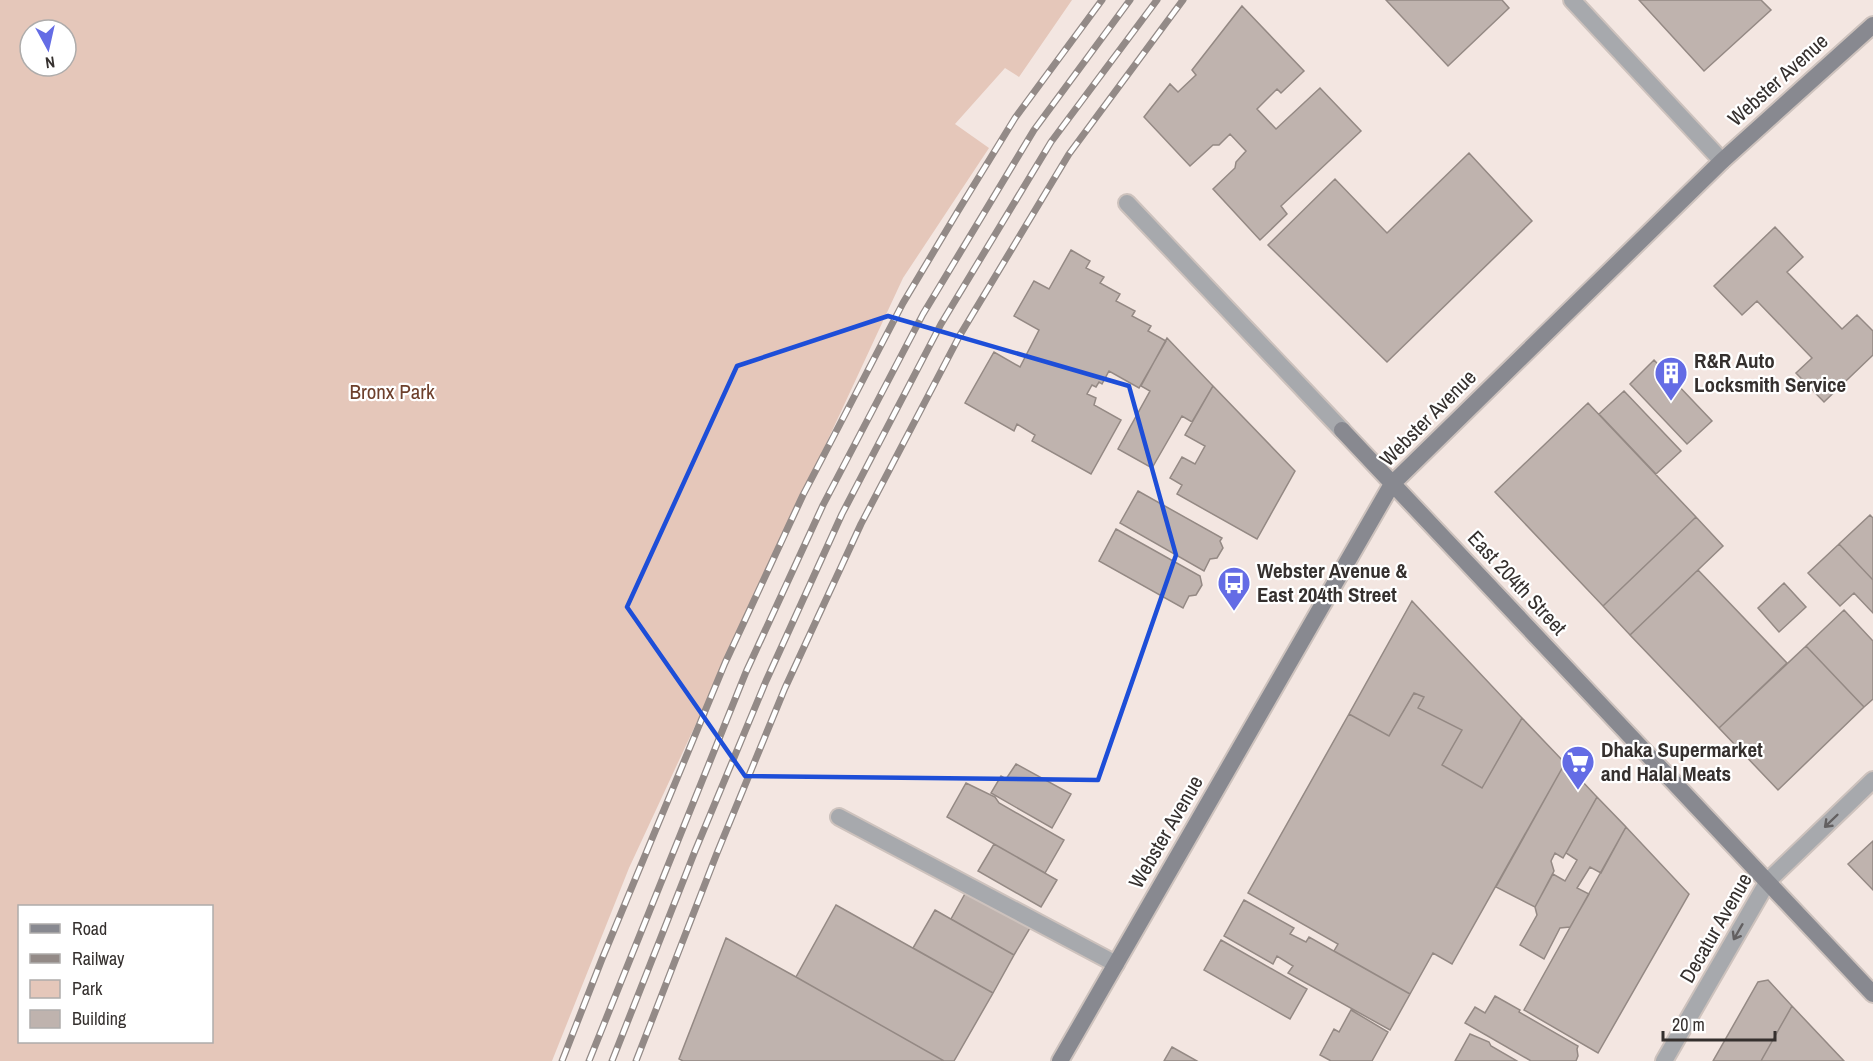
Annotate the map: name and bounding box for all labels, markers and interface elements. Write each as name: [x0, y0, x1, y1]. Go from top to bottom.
north arrow: [18, 18, 78, 78]
street label: Webster Avenue: [1721, 27, 1834, 132]
text: N: [44, 51, 56, 74]
place label: R&R Auto Locksmith Service: [1694, 346, 1846, 399]
building icon: R&R Auto Locksmith Service: [1653, 355, 1689, 402]
street label: Webster Avenue: [1373, 363, 1482, 472]
park label: Bronx Park: [349, 377, 435, 406]
street label: East 204th Street: [1461, 524, 1573, 641]
place label: Webster Avenue & East 204th Street: [1257, 556, 1408, 609]
bus stop icon: Webster Avenue & East 204th Street: [1216, 565, 1252, 612]
place label: Dhaka Supermarket and Halal Meats: [1601, 735, 1763, 788]
supermarket icon: Dhaka Supermarket and Halal Meats: [1560, 744, 1596, 791]
street label: Webster Avenue: [1122, 770, 1210, 893]
one-way arrow: [1823, 813, 1838, 828]
street label: Decatur Avenue: [1672, 868, 1759, 988]
legend: [18, 905, 213, 1043]
text: Road: [72, 916, 107, 941]
one-way arrow: [1732, 923, 1744, 940]
text: Railway: [72, 946, 125, 971]
text: Park: [72, 976, 103, 1001]
scale bar: [1663, 1004, 1776, 1042]
text: Building: [72, 1006, 127, 1031]
text: 20 m: [1672, 1012, 1705, 1037]

